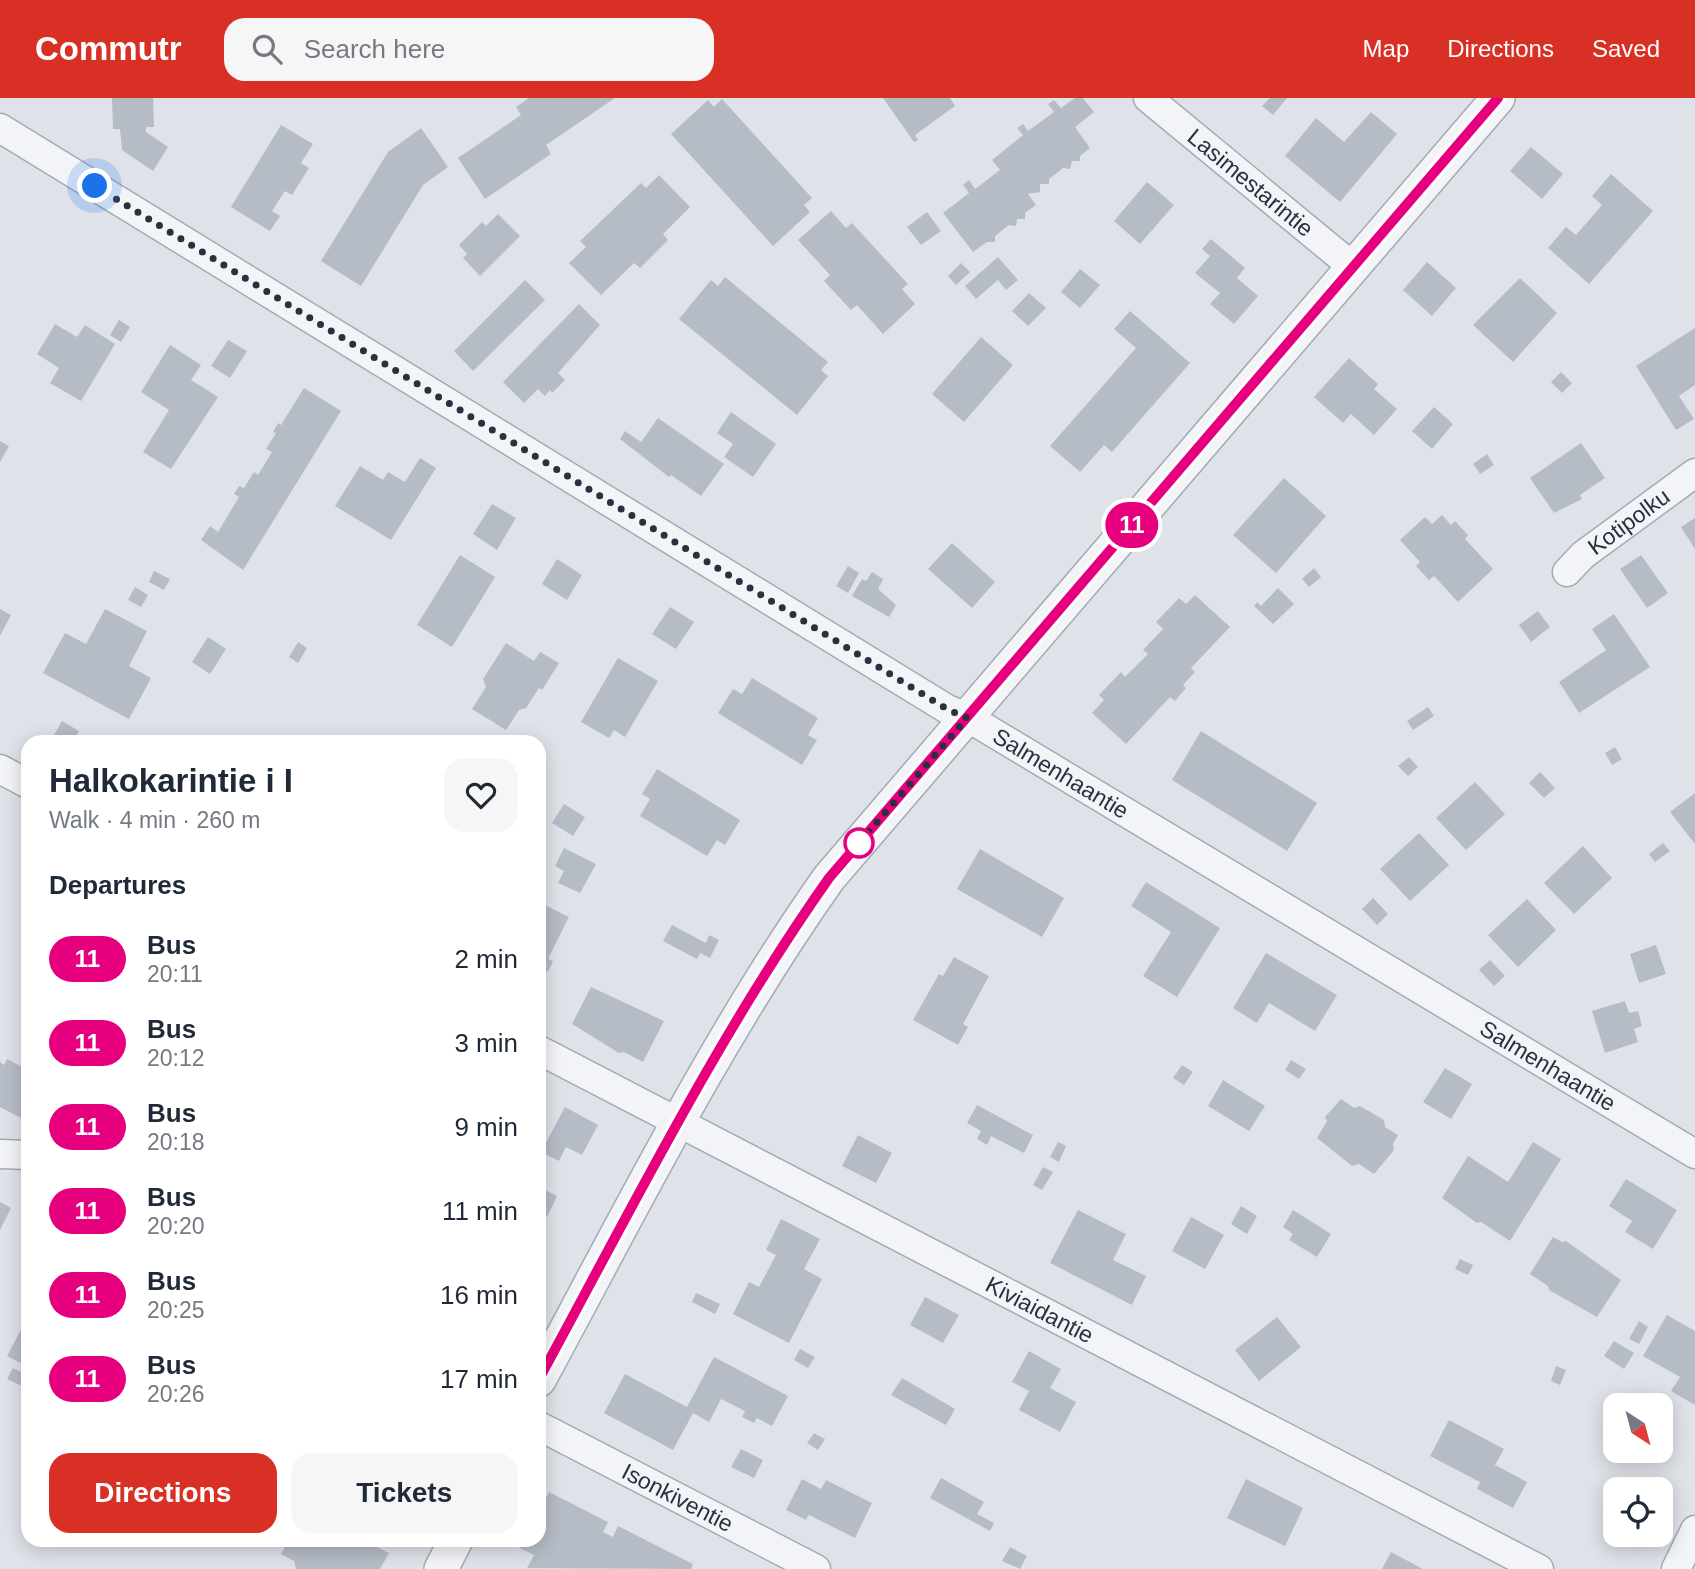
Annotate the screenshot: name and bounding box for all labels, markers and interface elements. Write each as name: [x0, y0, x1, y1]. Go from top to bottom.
search box: [224, 18, 714, 81]
text: Commutr: [35, 30, 182, 67]
icon: search: [248, 30, 286, 68]
text: Search here: [304, 34, 445, 64]
text: Map: [1363, 35, 1409, 62]
text: Directions: [1447, 35, 1554, 62]
text: Saved: [1592, 35, 1660, 62]
street label: Lasimestarintie: [1183, 123, 1319, 242]
your location: [77, 168, 112, 203]
street label: Kotipolku: [1583, 483, 1675, 560]
line badge: 11: [1100, 502, 1164, 548]
text: 11: [1119, 511, 1145, 538]
street label: Salmenhaantie: [988, 723, 1133, 824]
button: heart: [444, 758, 518, 832]
text: Halkokarintie i I: [49, 762, 293, 799]
text: Walk · 4 min · 260 m: [49, 807, 260, 833]
unlabelled marker: [844, 828, 874, 858]
text: Departures: [49, 870, 186, 900]
text: Bus: [147, 930, 196, 960]
text: 2 min: [454, 944, 518, 974]
text: 11: [75, 945, 100, 972]
text: 20:11: [147, 961, 203, 987]
text: Bus: [147, 1014, 196, 1044]
street label: Salmenhaantie: [1475, 1015, 1620, 1116]
text: 3 min: [454, 1028, 518, 1058]
text: 11: [75, 1029, 100, 1056]
text: 20:12: [147, 1045, 205, 1071]
text: Bus: [147, 1098, 196, 1128]
text: 9 min: [454, 1112, 518, 1142]
text: 11: [75, 1113, 100, 1140]
text: 20:18: [147, 1129, 205, 1155]
text: Bus: [147, 1182, 196, 1212]
text: 11 min: [442, 1196, 518, 1226]
text: 11: [75, 1197, 100, 1224]
text: 20:20: [147, 1213, 205, 1239]
text: Bus: [147, 1266, 196, 1296]
street label: Kiviaidantie: [981, 1271, 1098, 1348]
text: 16 min: [440, 1280, 518, 1310]
text: 11: [75, 1281, 100, 1308]
text: 20:25: [147, 1297, 205, 1323]
text: Bus: [147, 1350, 196, 1380]
text: 17 min: [440, 1364, 518, 1394]
text: 11: [75, 1365, 100, 1392]
text: 20:26: [147, 1381, 205, 1407]
north arrow: [1603, 1393, 1673, 1463]
map controls: [1603, 1393, 1673, 1547]
button: Directions: [49, 1453, 277, 1533]
button: Tickets: [291, 1453, 518, 1533]
street label: Isonkiventie: [618, 1458, 738, 1537]
button: locate: [1603, 1477, 1673, 1547]

